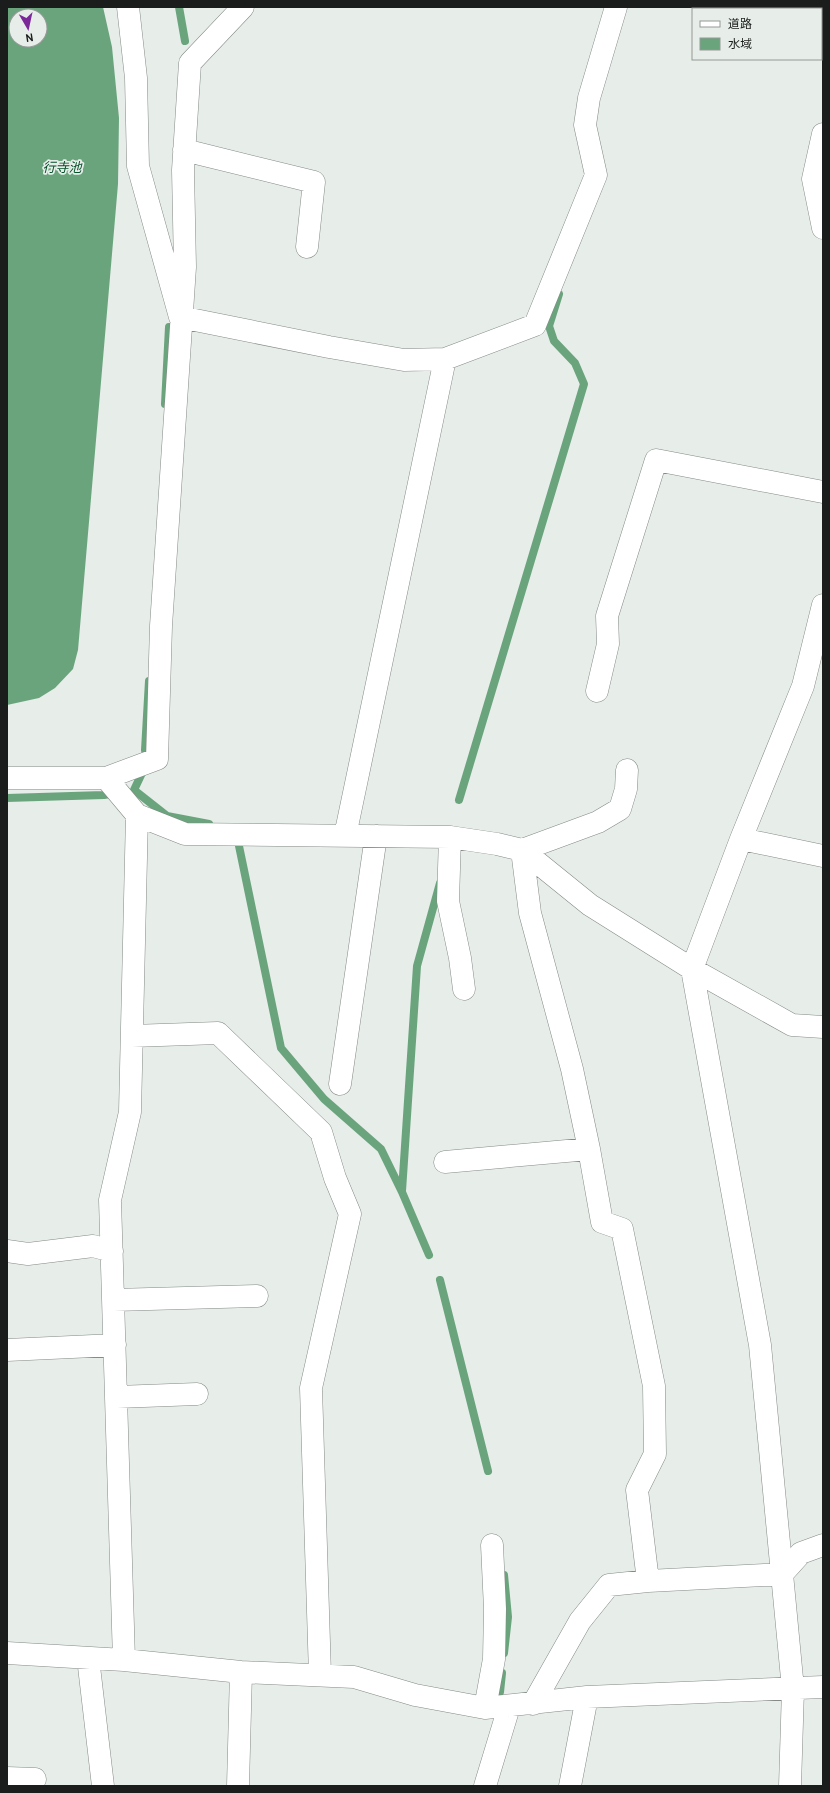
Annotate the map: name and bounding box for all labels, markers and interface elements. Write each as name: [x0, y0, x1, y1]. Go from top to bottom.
north arrow: [8, 8, 48, 48]
legend: [692, 8, 822, 60]
text: 道路: [728, 17, 752, 33]
text: N: [24, 29, 34, 44]
text: 水域: [728, 37, 752, 53]
water label: 行寺池: [42, 161, 83, 177]

